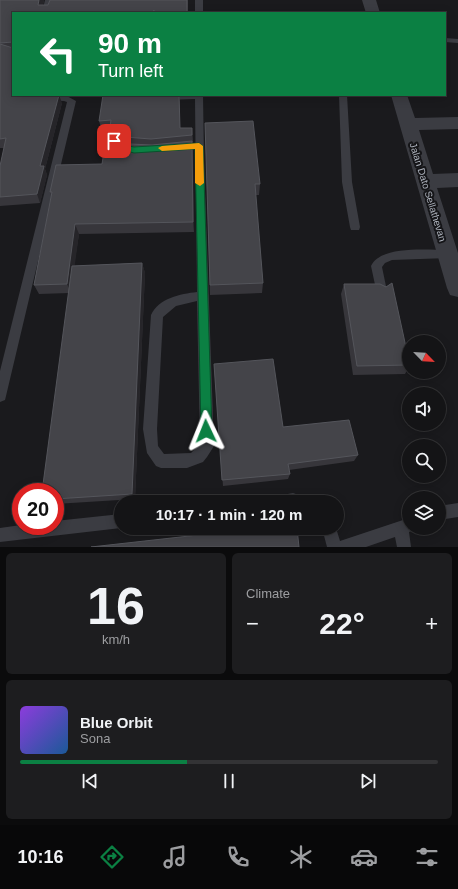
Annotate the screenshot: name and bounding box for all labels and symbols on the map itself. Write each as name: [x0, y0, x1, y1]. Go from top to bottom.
pin: [97, 124, 131, 158]
street label: Jalan Dato Sellathevan: [408, 141, 448, 243]
north arrow: [402, 335, 446, 379]
position arrow: [185, 410, 227, 452]
speed limit sign: 20: [12, 483, 64, 535]

